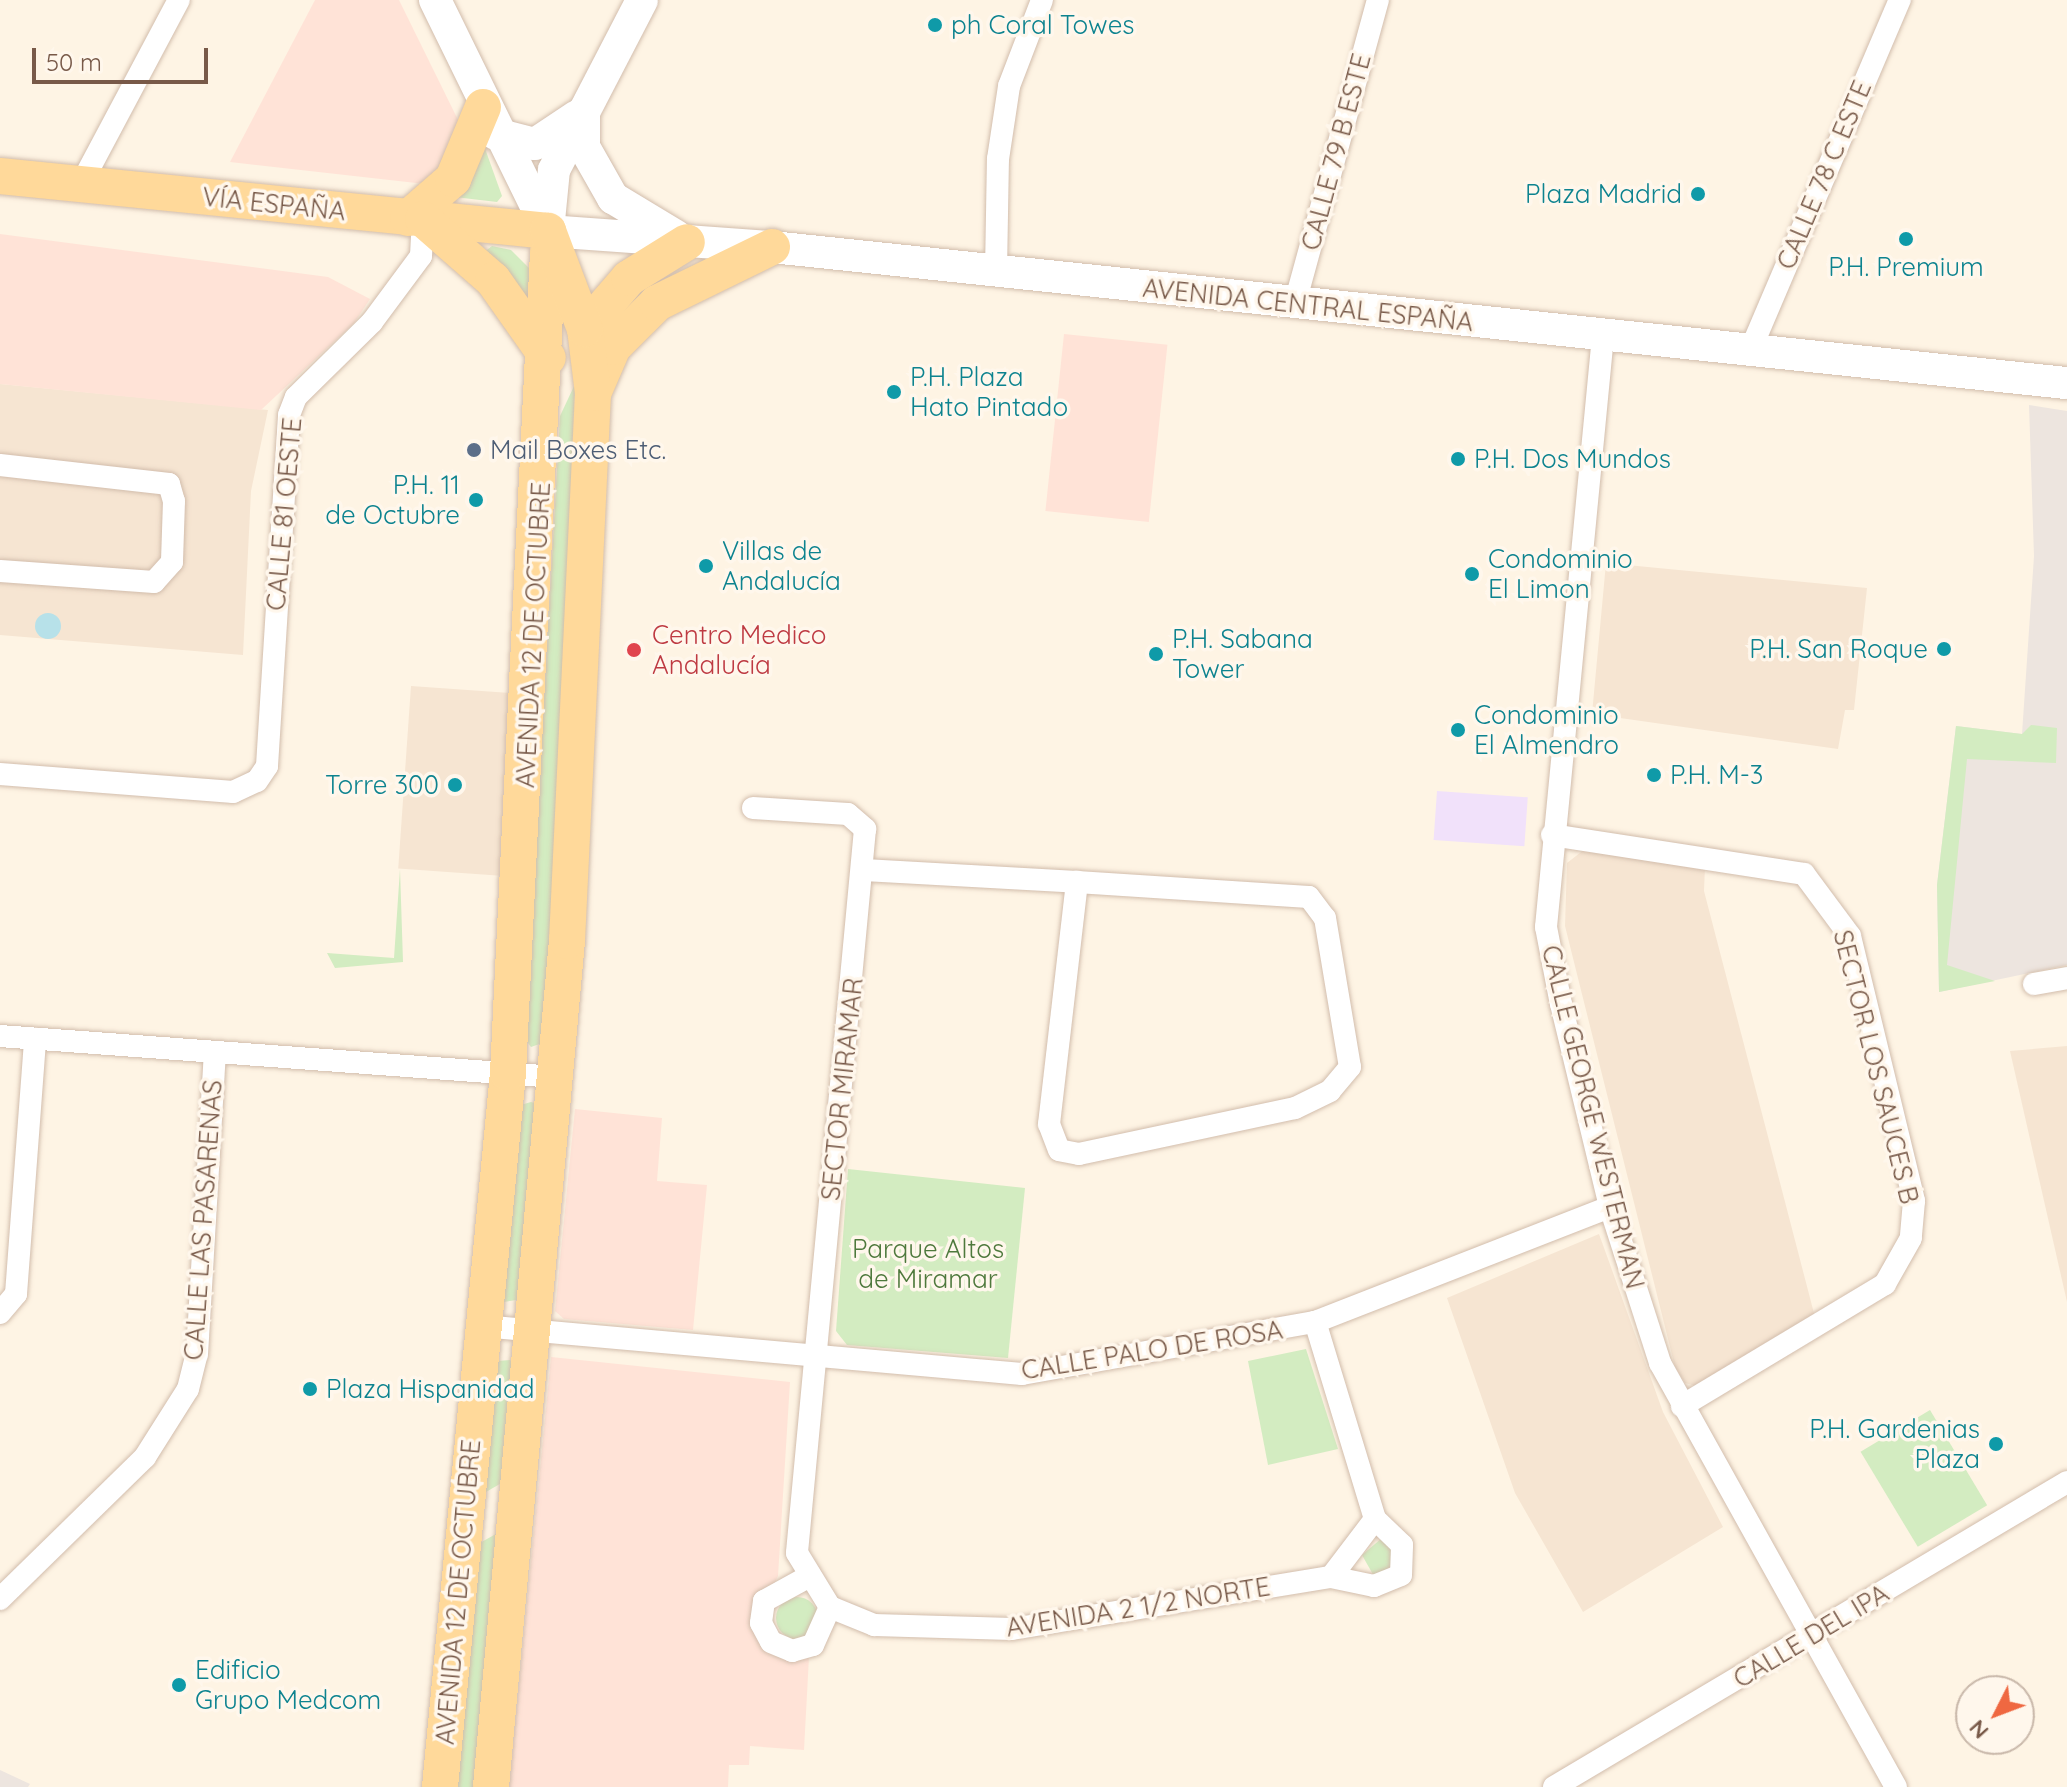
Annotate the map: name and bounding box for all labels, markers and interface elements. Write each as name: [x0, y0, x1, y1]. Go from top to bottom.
place label: ph Coral Towes: [951, 9, 1135, 41]
marker: ph Coral Towes: [926, 16, 944, 34]
scale bar: [36, 32, 212, 82]
text: 50 m: [46, 47, 102, 77]
street label: CALLE 79 B ESTE: [1295, 50, 1377, 254]
street label: CALLE 78 C ESTE: [1770, 76, 1878, 274]
place label: Plaza Madrid: [1525, 178, 1682, 210]
street label: VÍA ESPAÑA: [201, 181, 347, 227]
marker: Plaza Madrid: [1689, 185, 1707, 203]
marker: P.H. Premium: [1897, 230, 1915, 248]
place label: P.H. Premium: [1828, 251, 1984, 283]
street label: AVENIDA CENTRAL ESPAÑA: [1141, 272, 1475, 338]
place label: P.H. Plaza Hato Pintado: [910, 361, 1068, 422]
marker: P.H. Plaza Hato Pintado: [885, 383, 903, 401]
street label: CALLE 81 OESTE: [260, 416, 308, 612]
place label: Mail Boxes Etc.: [490, 434, 666, 466]
marker: Mail Boxes Etc.: [465, 441, 483, 459]
place label: P.H. Dos Mundos: [1474, 443, 1671, 475]
marker: P.H. Dos Mundos: [1449, 450, 1467, 468]
place label: P.H. 11 de Octubre: [325, 469, 460, 530]
street label: AVENIDA 12 DE OCTUBRE: [509, 481, 557, 789]
marker: P.H. 11 de Octubre: [467, 491, 485, 509]
place label: Villas de Andalucía: [722, 535, 841, 596]
place label: Condominio El Limon: [1488, 543, 1633, 604]
marker: Villas de Andalucía: [697, 557, 715, 575]
marker: Condominio El Limon: [1463, 565, 1481, 583]
place label: Centro Medico Andalucía: [652, 619, 826, 680]
place label: P.H. Sabana Tower: [1172, 623, 1313, 684]
place label: P.H. San Roque: [1749, 633, 1928, 665]
marker: Centro Medico Andalucía: [623, 639, 645, 661]
marker: P.H. San Roque: [1935, 640, 1953, 658]
marker: P.H. Sabana Tower: [1147, 645, 1165, 663]
place label: Condominio El Almendro: [1474, 699, 1619, 760]
marker: Condominio El Almendro: [1449, 721, 1467, 739]
place label: P.H. M-3: [1670, 759, 1763, 791]
marker: P.H. M-3: [1645, 766, 1663, 784]
place label: Torre 300: [325, 769, 439, 801]
marker: Torre 300: [446, 776, 464, 794]
street label: SECTOR LOS SAUCES B: [1827, 927, 1925, 1207]
street label: CALLE GEORGE WESTERMAN: [1535, 942, 1651, 1292]
street label: SECTOR MIRAMAR: [815, 976, 869, 1202]
street label: CALLE LAS PASARENAS: [178, 1079, 228, 1361]
park label: Parque Altos de Miramar: [852, 1233, 1004, 1294]
street label: CALLE PALO DE ROSA: [1019, 1314, 1285, 1386]
place label: Plaza Hispanidad: [326, 1373, 534, 1405]
marker: Plaza Hispanidad: [301, 1380, 319, 1398]
place label: P.H. Gardenias Plaza: [1809, 1413, 1980, 1474]
marker: P.H. Gardenias Plaza: [1987, 1435, 2005, 1453]
street label: AVENIDA 12 DE OCTUBRE: [429, 1438, 487, 1746]
street label: AVENIDA 2 1/2 NORTE: [1004, 1571, 1272, 1643]
street label: CALLE DEL IPA: [1728, 1577, 1894, 1695]
place label: Edificio Grupo Medcom: [195, 1654, 381, 1716]
north arrow: [1955, 1675, 2035, 1755]
marker: Edificio Grupo Medcom: [170, 1676, 188, 1694]
text: N: [1963, 1714, 1994, 1745]

